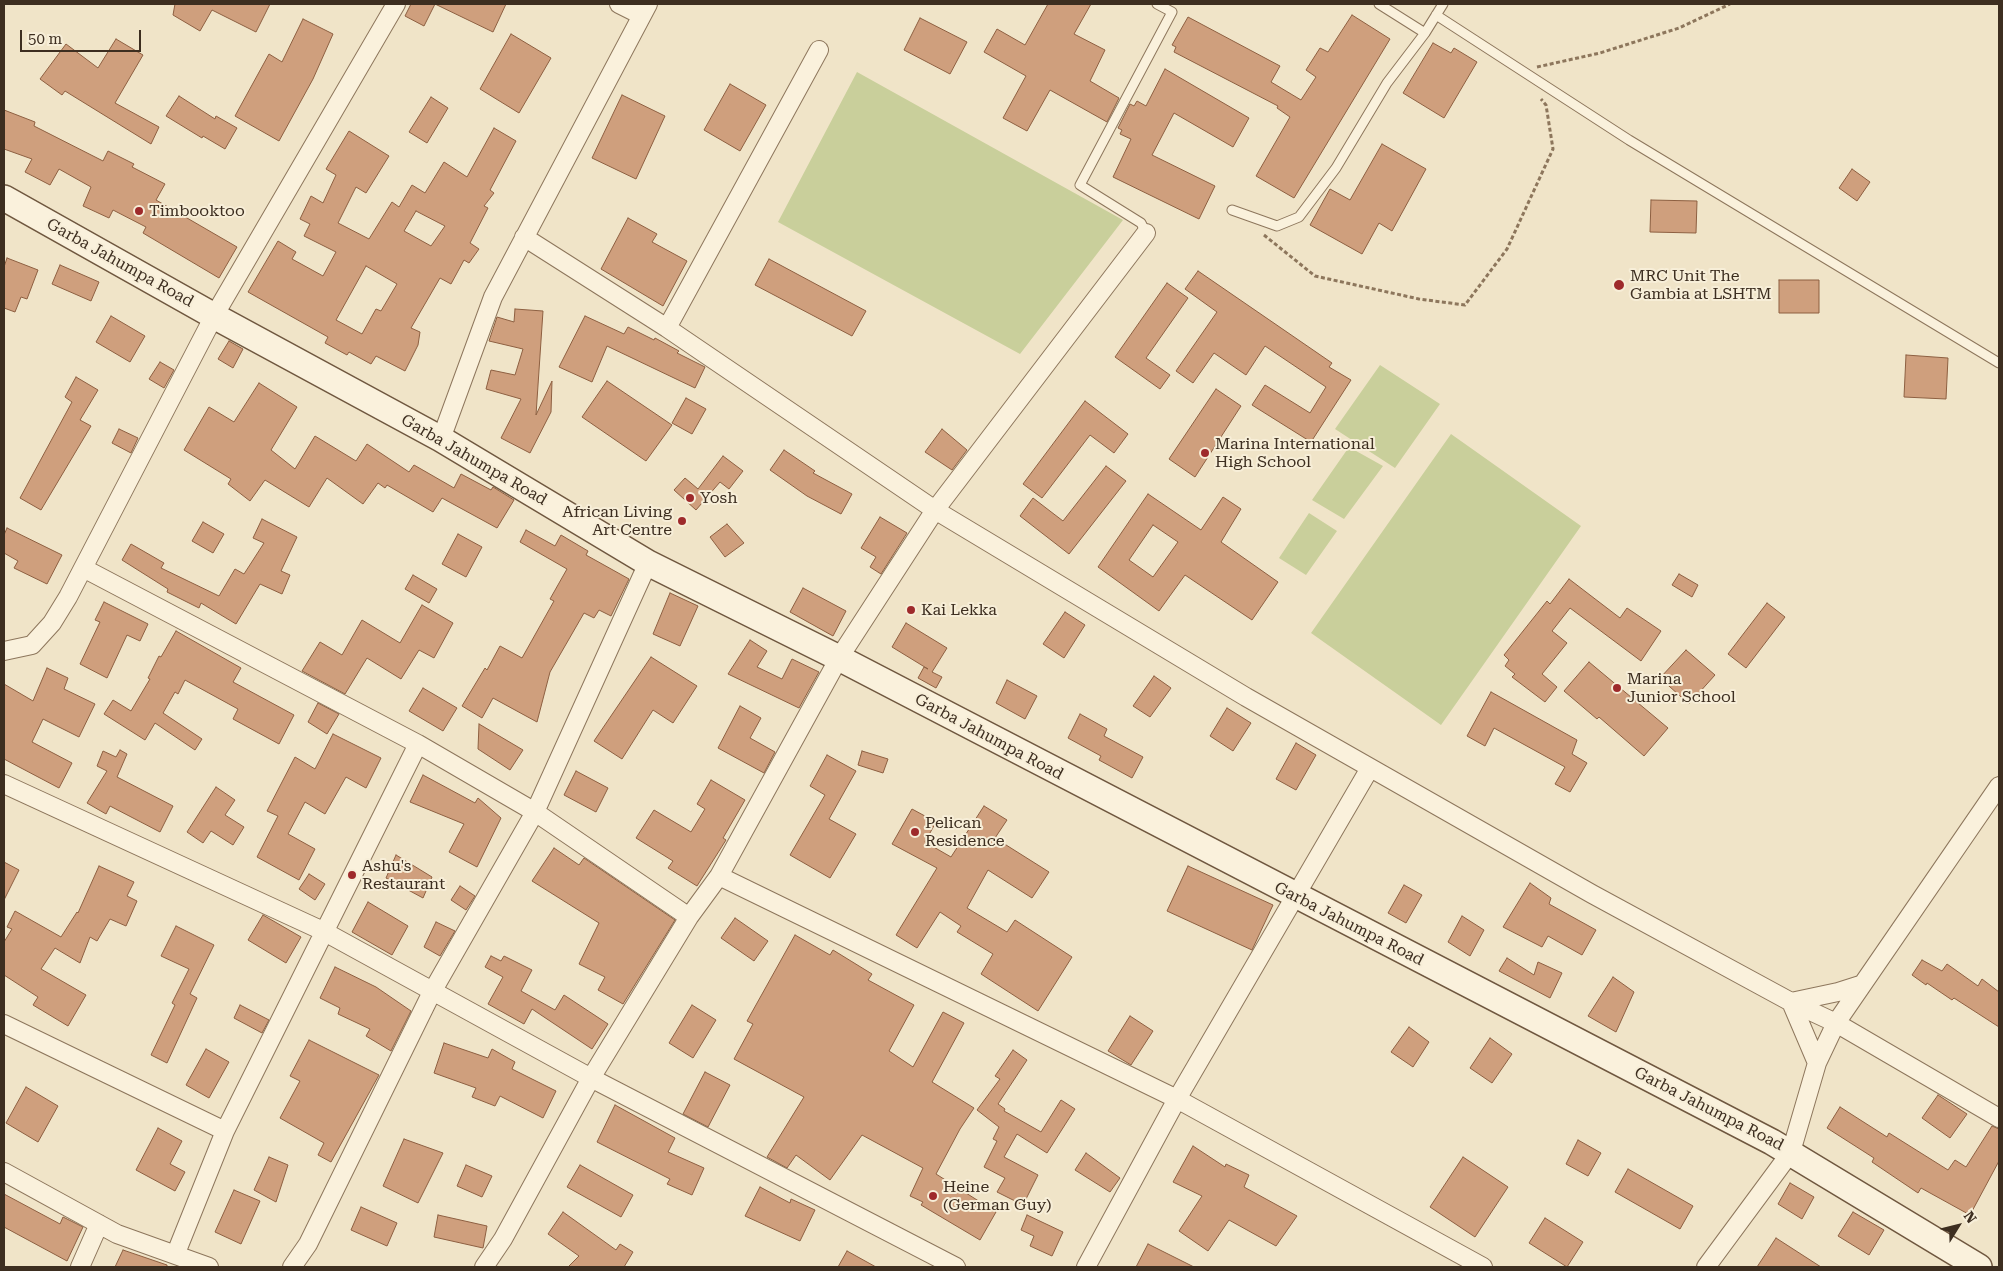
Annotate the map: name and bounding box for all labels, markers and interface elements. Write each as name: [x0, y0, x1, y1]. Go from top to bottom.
scale bar: [22, 20, 144, 52]
text: 50 m: [28, 30, 62, 48]
place label: Timbooktoo: [149, 201, 245, 221]
marker: Timbooktoo: [133, 205, 145, 217]
street label: Garba Jahumpa Road: [43, 215, 197, 311]
place label: MRC Unit The Gambia at LSHTM: [1630, 266, 1772, 304]
marker: MRC Unit The Gambia at LSHTM: [1612, 278, 1626, 292]
street label: Garba Jahumpa Road: [398, 410, 550, 510]
place label: Marina International High School: [1215, 434, 1375, 472]
marker: Marina International High School: [1199, 447, 1211, 459]
place label: Yosh: [700, 488, 737, 508]
marker: Yosh: [684, 492, 696, 504]
place label: African Living Art Centre: [562, 502, 672, 540]
marker: African Living Art Centre: [676, 515, 688, 527]
place label: Kai Lekka: [921, 600, 997, 620]
marker: Kai Lekka: [905, 604, 917, 616]
place label: Marina Junior School: [1627, 669, 1736, 707]
marker: Marina Junior School: [1611, 682, 1623, 694]
street label: Garba Jahumpa Road: [912, 690, 1066, 784]
place label: Pelican Residence: [925, 813, 1004, 851]
marker: Pelican Residence: [909, 826, 921, 838]
place label: Ashu's Restaurant: [362, 856, 445, 894]
marker: Ashu's Restaurant: [346, 869, 358, 881]
street label: Garba Jahumpa Road: [1271, 878, 1427, 970]
street label: Garba Jahumpa Road: [1631, 1063, 1787, 1155]
place label: Heine (German Guy): [943, 1177, 1052, 1215]
marker: Heine (German Guy): [927, 1190, 939, 1202]
north arrow: [1933, 1201, 1983, 1251]
text: N: [1960, 1208, 1980, 1226]

